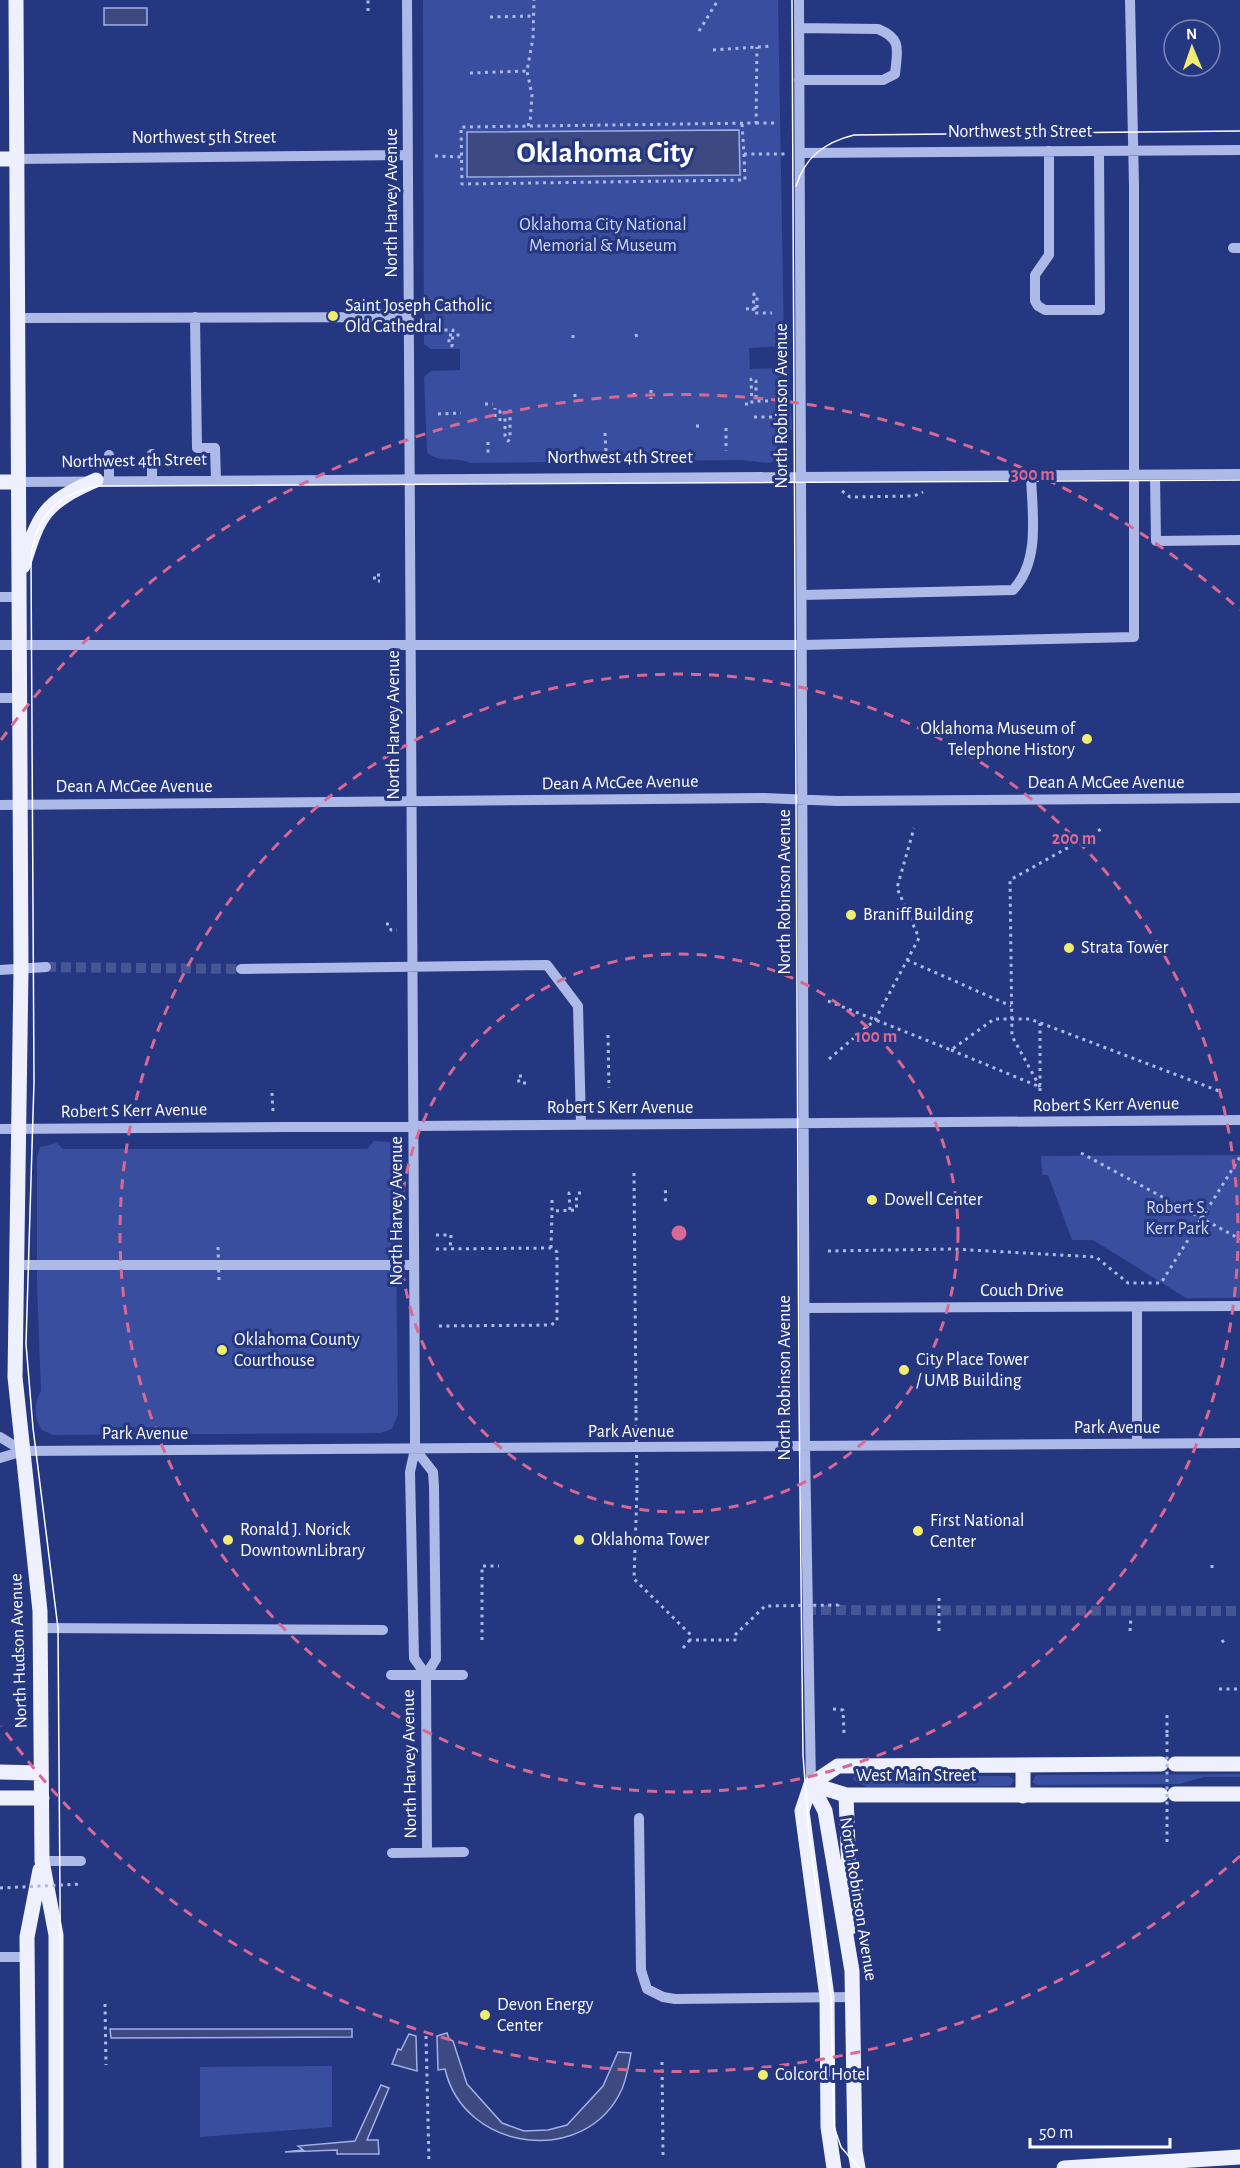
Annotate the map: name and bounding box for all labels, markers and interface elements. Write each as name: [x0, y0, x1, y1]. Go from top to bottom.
north arrow: [1162, 18, 1222, 78]
text: N: [1186, 26, 1197, 42]
street label: Northwest 5th Street: [948, 123, 1093, 141]
street label: North Harvey Avenue: [383, 128, 401, 278]
street label: Northwest 5th Street: [132, 129, 277, 147]
district label: Oklahoma City: [516, 138, 694, 168]
park label: Oklahoma City National Memorial & Museum: [519, 216, 687, 255]
place label: Saint Joseph Catholic Old Cathedral: [345, 297, 492, 336]
marker: Saint Joseph Catholic Old Cathedral: [326, 309, 340, 323]
street label: North Robinson Avenue: [773, 323, 791, 489]
street label: Northwest 4th Street: [547, 449, 693, 467]
street label: Northwest 4th Street: [61, 451, 207, 471]
text: 300 m: [1011, 466, 1055, 484]
street label: North Harvey Avenue: [385, 650, 403, 800]
place label: Oklahoma Museum of Telephone History: [921, 720, 1077, 759]
marker: Oklahoma Museum of Telephone History: [1080, 732, 1094, 746]
street label: Dean A McGee Avenue: [541, 773, 699, 793]
street label: Dean A McGee Avenue: [1028, 774, 1184, 792]
street label: Dean A McGee Avenue: [56, 778, 212, 796]
street label: North Robinson Avenue: [776, 809, 794, 975]
text: 200 m: [1052, 830, 1096, 848]
place label: Braniff Building: [863, 906, 973, 924]
marker: Braniff Building: [844, 908, 858, 922]
place label: Strata Tower: [1081, 939, 1169, 957]
marker: Strata Tower: [1062, 941, 1076, 955]
text: 100 m: [855, 1028, 897, 1046]
street label: Robert S Kerr Avenue: [1033, 1095, 1179, 1115]
street label: Robert S Kerr Avenue: [547, 1099, 693, 1117]
street label: Robert S Kerr Avenue: [61, 1101, 207, 1121]
street label: North Harvey Avenue: [388, 1136, 406, 1286]
place label: Dowell Center: [884, 1191, 983, 1209]
marker: Dowell Center: [865, 1193, 879, 1207]
park label: Robert S. Kerr Park: [1145, 1199, 1209, 1238]
centre of rings: [669, 1223, 689, 1243]
street label: Couch Drive: [980, 1282, 1064, 1300]
street label: North Robinson Avenue: [776, 1295, 794, 1461]
place label: Oklahoma County Courthouse: [234, 1331, 360, 1370]
marker: Oklahoma County Courthouse: [215, 1343, 229, 1357]
place label: City Place Tower / UMB Building: [916, 1351, 1029, 1390]
marker: City Place Tower / UMB Building: [897, 1363, 911, 1377]
street label: Park Avenue: [1074, 1419, 1160, 1437]
street label: Park Avenue: [588, 1423, 674, 1441]
street label: Park Avenue: [102, 1425, 188, 1443]
place label: First National Center: [930, 1512, 1024, 1551]
place label: Ronald J. Norick DowntownLibrary: [240, 1521, 365, 1560]
marker: First National Center: [911, 1524, 925, 1538]
place label: Oklahoma Tower: [591, 1531, 709, 1549]
marker: Ronald J. Norick DowntownLibrary: [221, 1533, 235, 1547]
marker: Oklahoma Tower: [572, 1533, 586, 1547]
street label: North Hudson Avenue: [7, 1573, 31, 1729]
street label: North Harvey Avenue: [400, 1689, 420, 1839]
street label: West Main Street: [856, 1767, 976, 1785]
street label: North Robinson Avenue: [836, 1816, 880, 1982]
place label: Devon Energy Center: [497, 1996, 594, 2035]
marker: Devon Energy Center: [478, 2008, 492, 2022]
place label: Colcord Hotel: [775, 2066, 870, 2084]
marker: Colcord Hotel: [756, 2068, 770, 2082]
scale bar: [1030, 2111, 1170, 2149]
text: 50 m: [1039, 2124, 1073, 2142]

